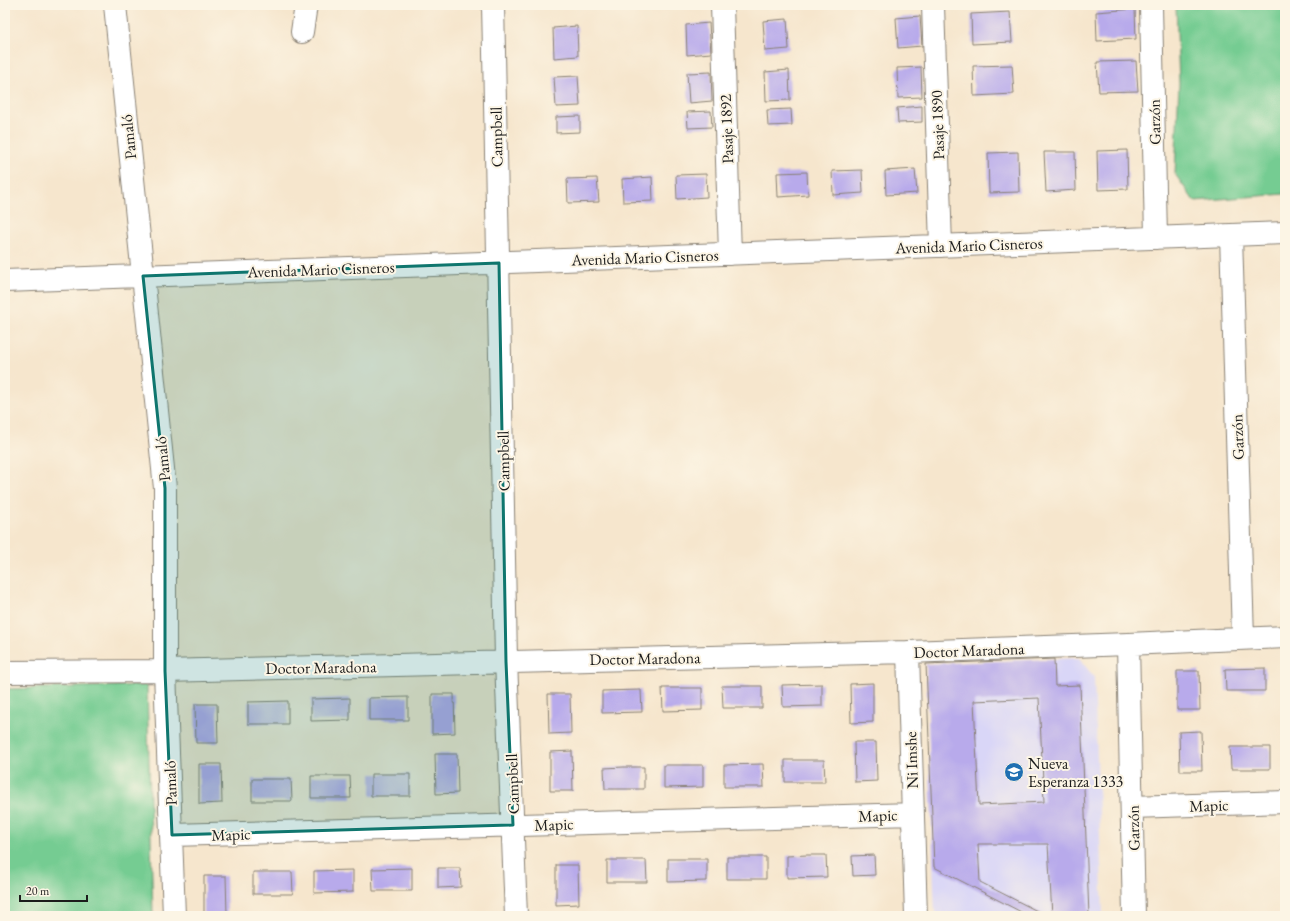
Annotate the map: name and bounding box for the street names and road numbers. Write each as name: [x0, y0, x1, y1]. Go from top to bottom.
street label: Pasaje 1890: [926, 90, 949, 160]
street label: Pasaje 1892: [715, 94, 738, 164]
street label: Garzón: [1144, 98, 1165, 145]
street label: Campbell: [485, 106, 508, 167]
street label: Pamaló: [116, 113, 141, 160]
street label: Avenida Mario Cisneros: [894, 232, 1043, 259]
street label: Avenida Mario Cisneros: [570, 244, 719, 271]
street label: Avenida Mario Cisneros: [246, 256, 395, 283]
street label: Garzón: [1226, 413, 1249, 460]
street label: Campbell: [492, 430, 515, 491]
street label: Pamaló: [150, 435, 175, 482]
street label: Doctor Maradona: [913, 638, 1025, 663]
street label: Doctor Maradona: [589, 647, 701, 670]
street label: Doctor Maradona: [265, 656, 377, 679]
street label: Ni Imshe: [900, 731, 923, 789]
street label: Campbell: [501, 753, 524, 815]
street label: Pamaló: [159, 760, 182, 806]
street label: Mapic: [1189, 794, 1229, 817]
street label: Mapic: [858, 804, 898, 827]
street label: Garzón: [1123, 804, 1144, 851]
street label: Mapic: [534, 813, 574, 836]
street label: Mapic: [211, 823, 251, 846]

